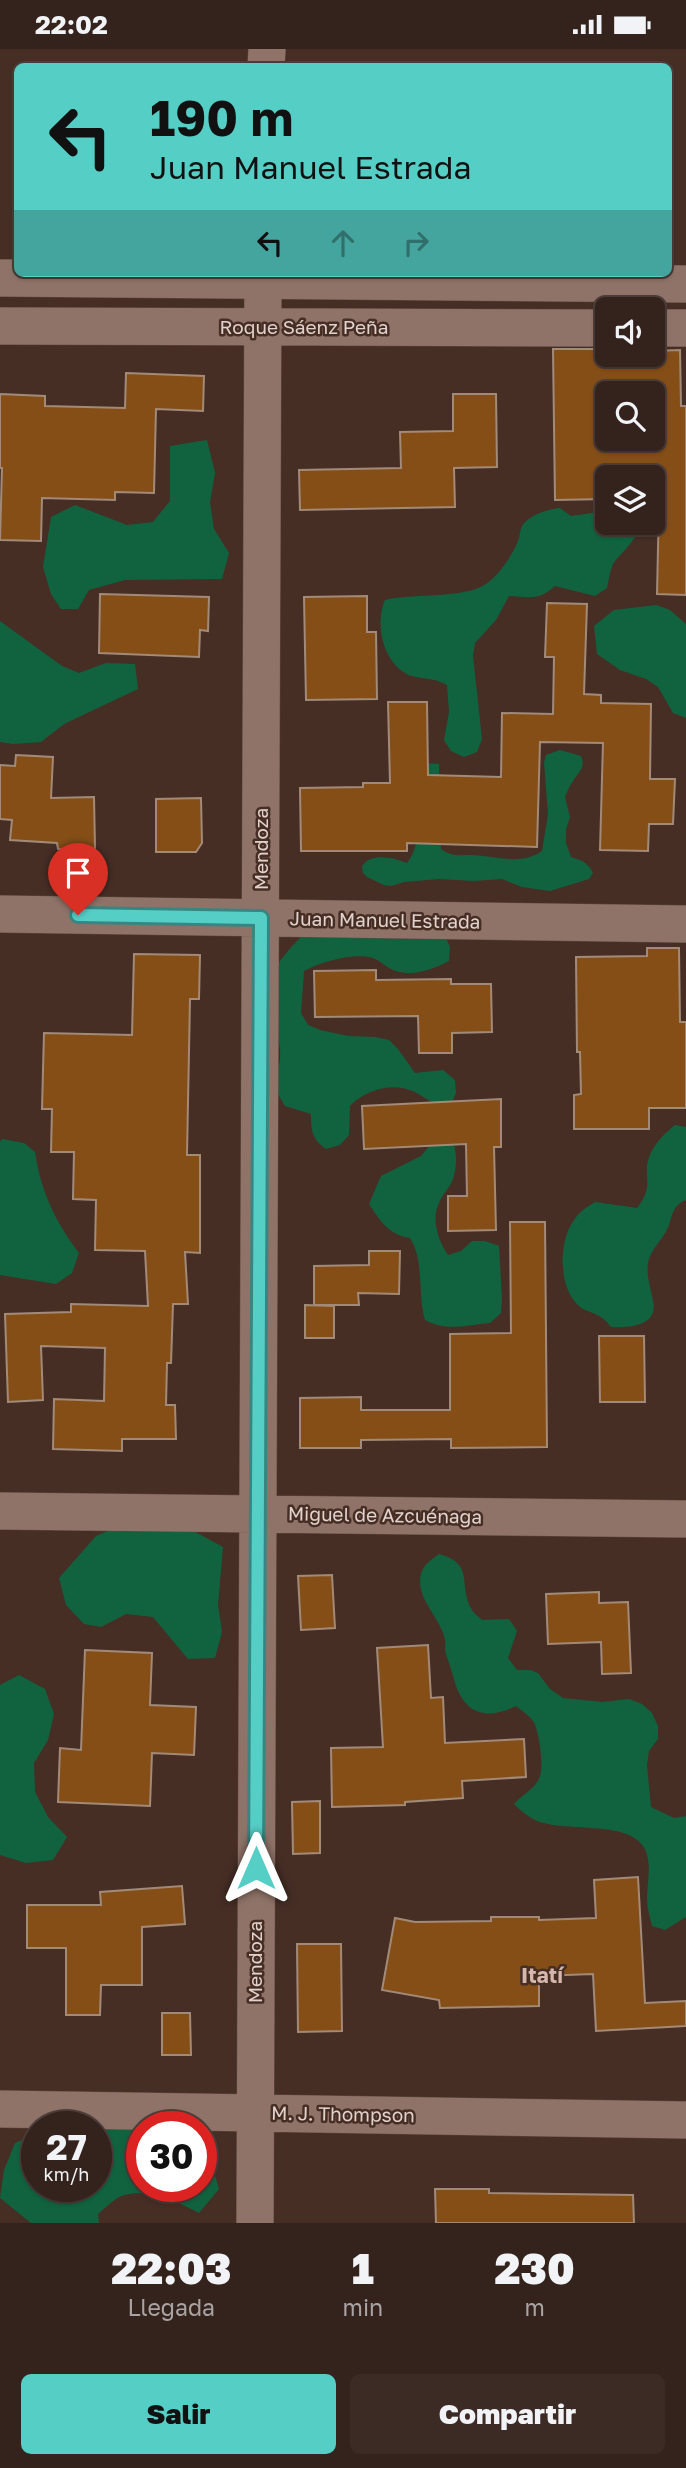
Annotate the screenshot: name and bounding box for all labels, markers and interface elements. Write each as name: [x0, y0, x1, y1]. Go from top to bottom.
text: 22:02: [35, 9, 108, 40]
text: 190 m: [150, 88, 293, 147]
icon: left: [35, 91, 126, 182]
text: Juan Manuel Estrada: [150, 148, 472, 186]
icon: left: [251, 224, 289, 262]
icon: ahead: [324, 224, 362, 262]
icon: right: [397, 224, 435, 262]
map controls: [595, 297, 665, 535]
button: sound: [595, 297, 665, 367]
street label: Roque Sáenz Peña: [220, 315, 388, 338]
button: search: [595, 381, 665, 451]
button: layers: [595, 465, 665, 535]
street label: Mendoza: [249, 808, 272, 890]
pin: [48, 843, 108, 915]
icon: arrive: [59, 854, 97, 892]
street label: Juan Manuel Estrada: [289, 906, 481, 933]
street label: Miguel de Azcuénaga: [288, 1501, 482, 1528]
position arrow: [219, 1831, 293, 1905]
street label: Mendoza: [243, 1921, 266, 2003]
district label: Itatí: [521, 1962, 565, 1988]
street label: M. J. Thompson: [271, 2101, 415, 2126]
speed limit sign: 30: [126, 2111, 217, 2202]
text: 27: [46, 2126, 87, 2168]
text: km/h: [44, 2163, 89, 2185]
text: 22:03: [111, 2243, 231, 2293]
text: 1: [352, 2243, 374, 2293]
text: 230: [495, 2243, 575, 2293]
text: Llegada: [127, 2293, 215, 2321]
text: min: [343, 2293, 383, 2321]
text: m: [524, 2293, 545, 2321]
button: Salir: [21, 2374, 336, 2454]
button: Compartir: [350, 2374, 665, 2454]

